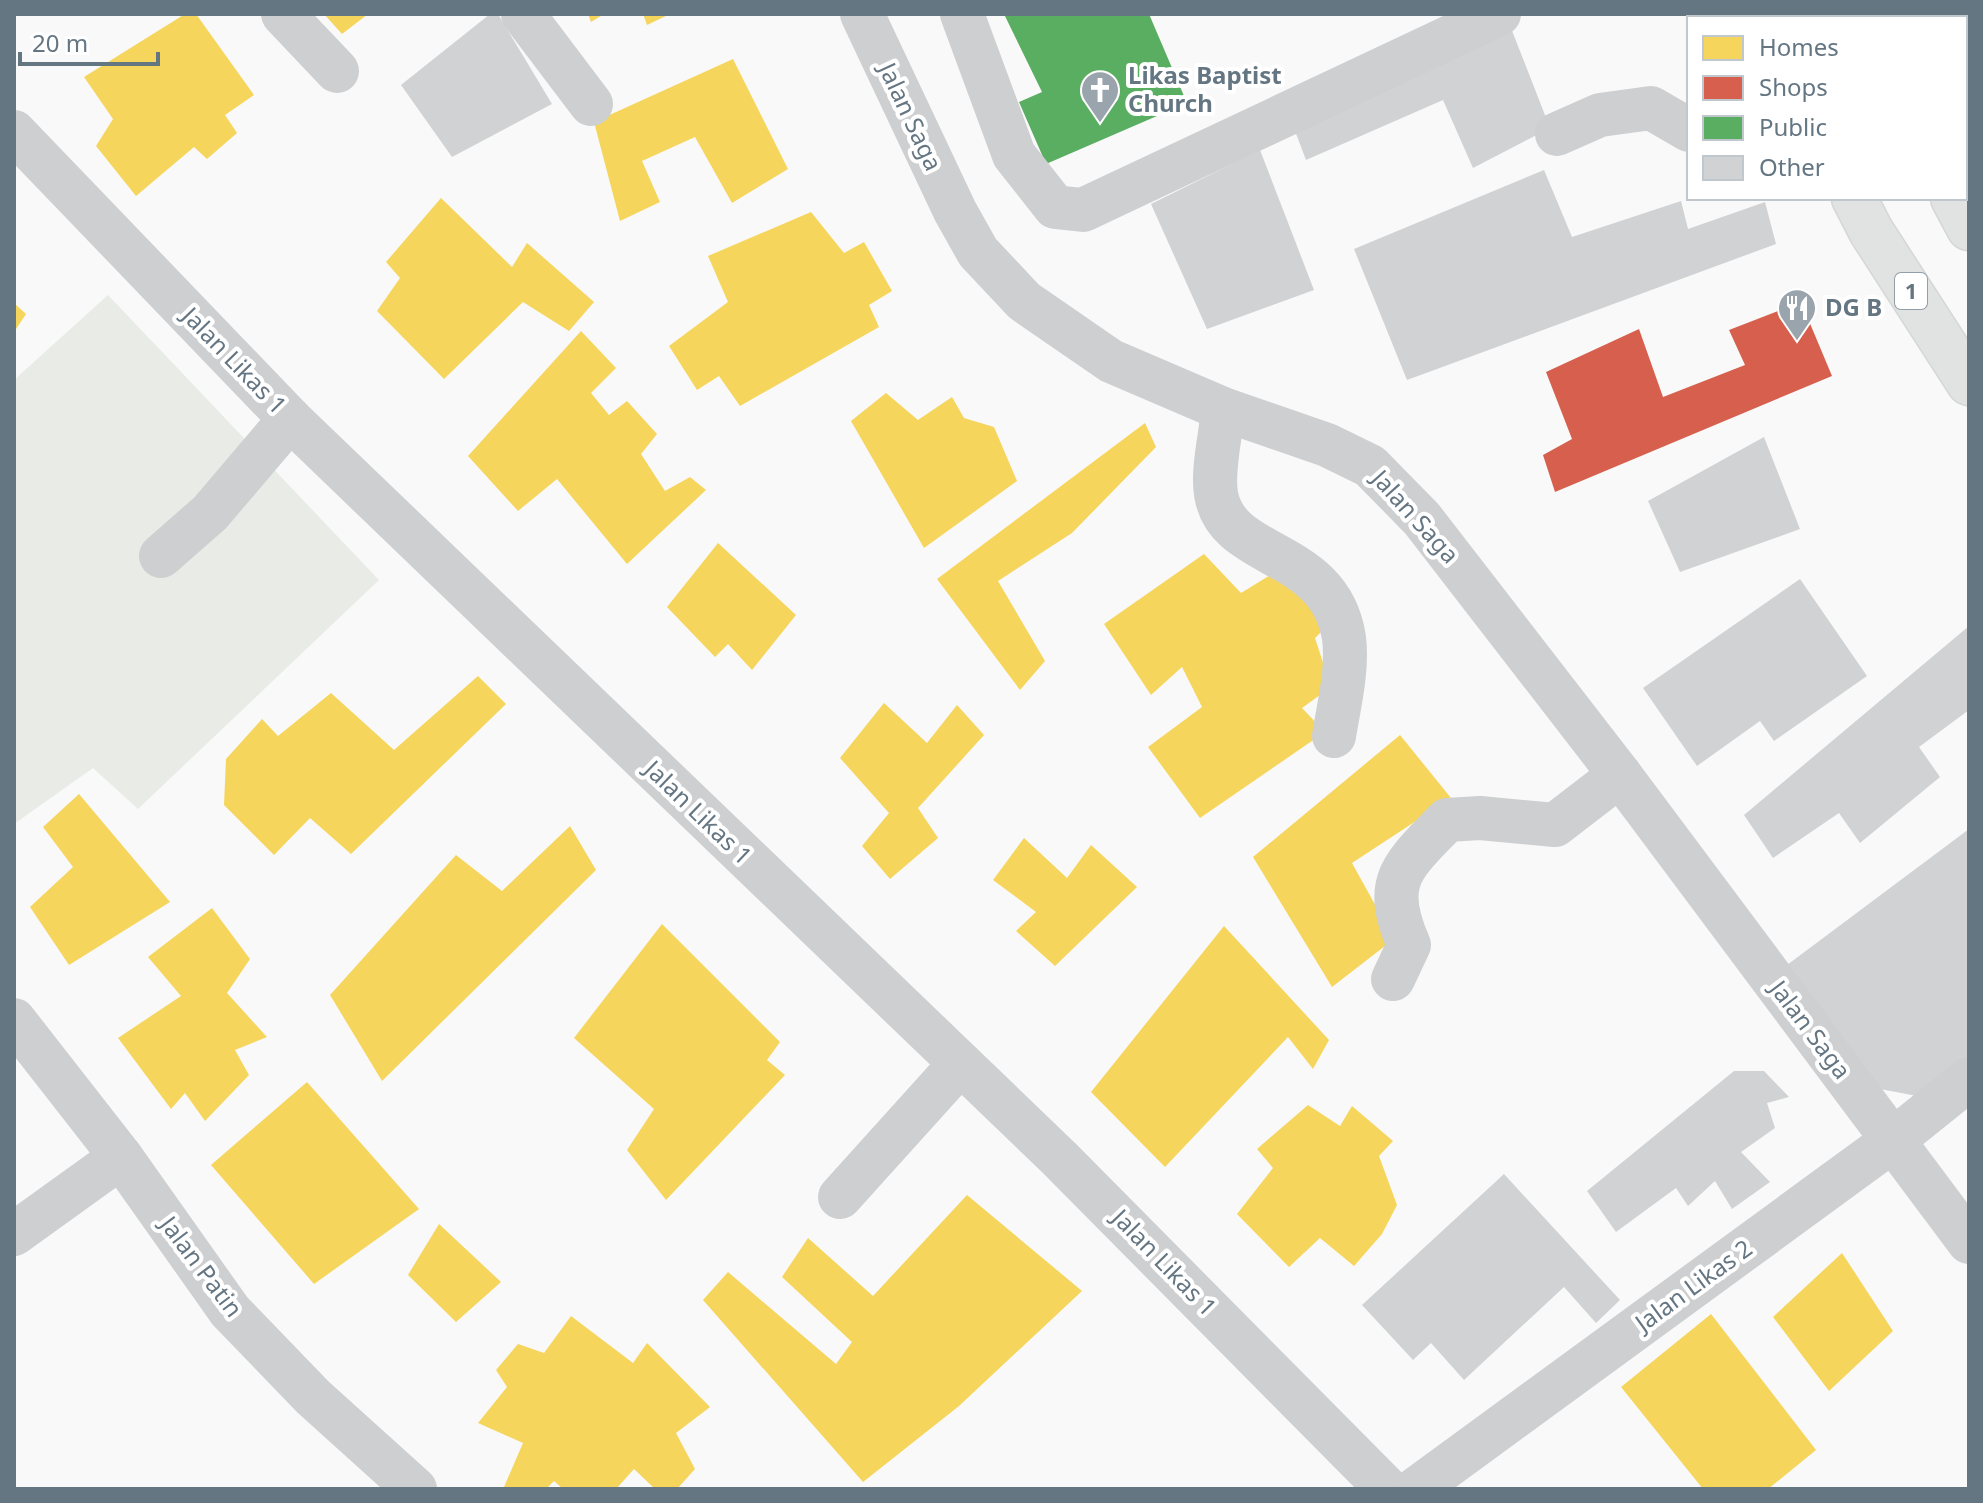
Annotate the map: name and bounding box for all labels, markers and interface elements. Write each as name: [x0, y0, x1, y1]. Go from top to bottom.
scale bar: [20, 16, 158, 66]
legend: [1687, 16, 1967, 200]
text: 20 m: [32, 26, 88, 59]
text: Homes: [1759, 30, 1839, 63]
street label: Jalan Saga: [871, 55, 951, 176]
place label: Likas Baptist Church: [1128, 58, 1282, 119]
church icon: Likas Baptist Church: [1079, 69, 1121, 124]
text: Shops: [1759, 70, 1828, 103]
text: Public: [1759, 110, 1827, 143]
text: Other: [1759, 150, 1825, 183]
road number: 1: [1895, 273, 1927, 309]
restaurant icon: DG B: [1776, 287, 1818, 342]
place label: DG B: [1825, 290, 1882, 323]
street label: Jalan Likas 1: [174, 298, 295, 421]
street label: Jalan Saga: [1364, 461, 1467, 570]
street label: Jalan Likas 1: [637, 751, 760, 871]
street label: Jalan Saga: [1762, 971, 1859, 1085]
street label: Jalan Likas 1: [1104, 1200, 1225, 1323]
street label: Jalan Patin: [152, 1207, 251, 1323]
street label: Jalan Likas 2: [1626, 1231, 1758, 1340]

